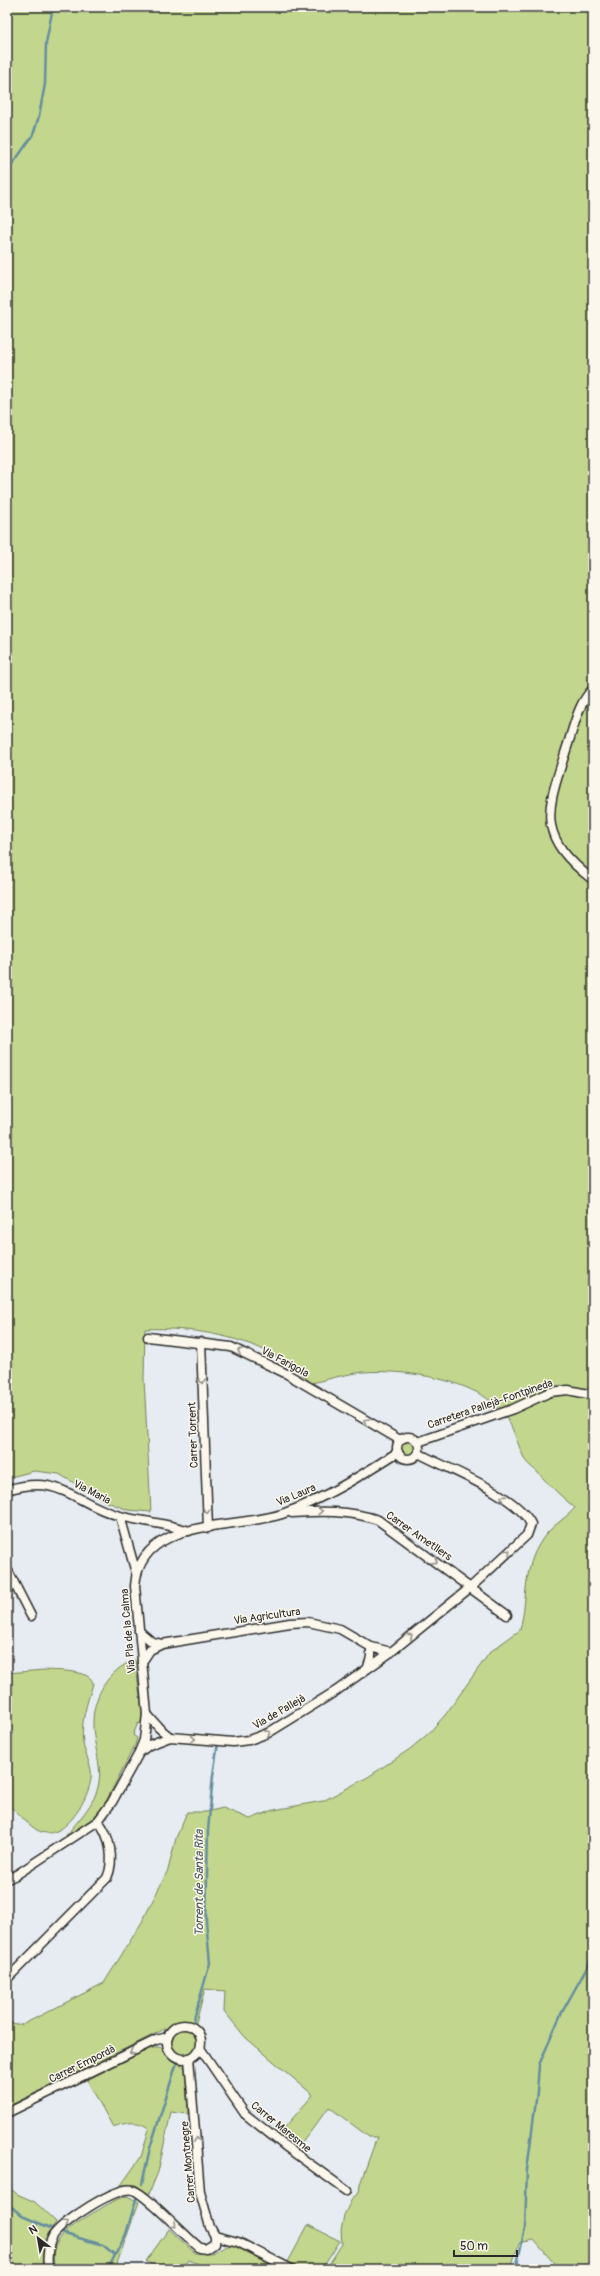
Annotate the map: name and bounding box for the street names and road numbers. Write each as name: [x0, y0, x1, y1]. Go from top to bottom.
street label: Via Farigola: [259, 1344, 311, 1380]
street label: Carretera Pallejà-Fontpineda: [426, 1376, 554, 1432]
street label: Carrer Torrent: [185, 1401, 201, 1468]
street label: Via Maria: [71, 1477, 113, 1507]
street label: Via Laura: [274, 1481, 318, 1509]
street label: Carrer Ametllers: [384, 1508, 454, 1564]
street label: Via Pla de la Calma: [118, 1588, 138, 1674]
street label: Via Agricultura: [233, 1605, 301, 1627]
street label: Via de Pallejà: [250, 1692, 308, 1732]
street label: Carrer Empordà: [47, 2042, 117, 2086]
street label: Carrer Maresme: [248, 2099, 314, 2156]
street label: Carrer Montnegre: [178, 2120, 198, 2203]

